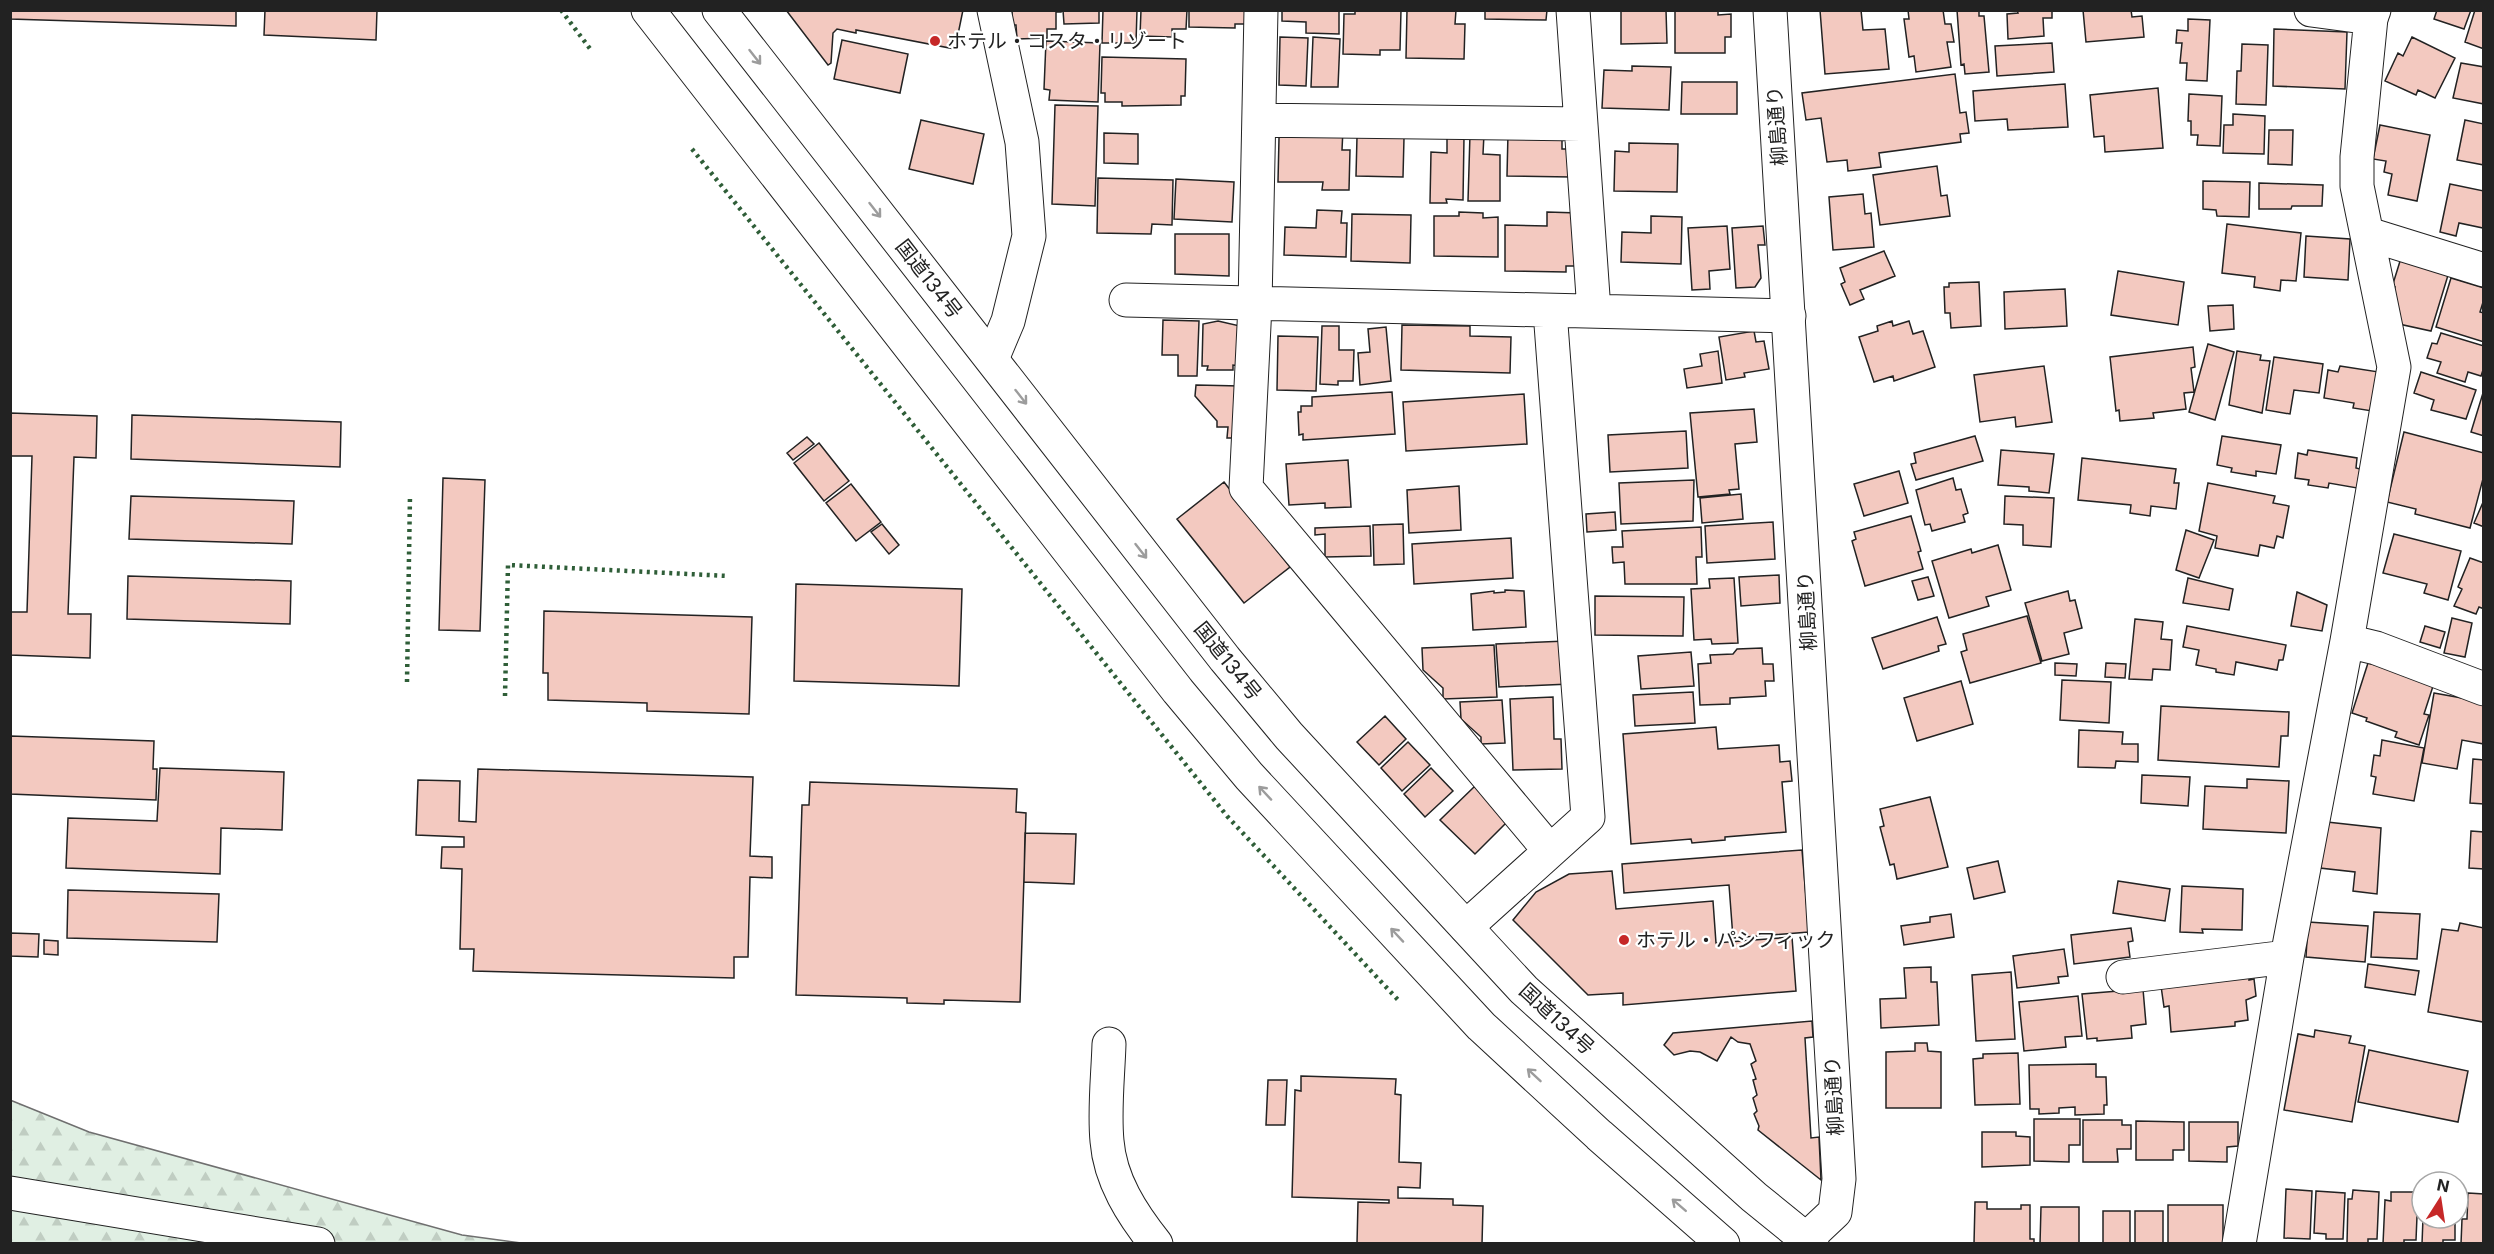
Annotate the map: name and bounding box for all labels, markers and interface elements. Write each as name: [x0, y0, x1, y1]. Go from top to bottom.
place label: ホテル・コスタ・リゾート: [947, 29, 1187, 53]
marker: ホテル・コスタ・リゾート: [928, 34, 942, 48]
one-way arrow: [749, 48, 762, 64]
street label: 柳島通り: [1762, 85, 1792, 167]
one-way arrow: [869, 202, 882, 218]
street label: 国道134号: [891, 235, 967, 323]
one-way arrow: [1015, 389, 1028, 405]
one-way arrow: [1135, 542, 1148, 558]
street label: 柳島通り: [1793, 570, 1821, 652]
street label: 国道134号: [1189, 617, 1267, 705]
one-way arrow: [1258, 785, 1272, 800]
one-way arrow: [1390, 928, 1405, 943]
place label: ホテル・パシフィック: [1636, 928, 1836, 952]
marker: ホテル・パシフィック: [1617, 933, 1631, 947]
street label: 国道134号: [1515, 978, 1599, 1060]
street label: 柳島通り: [1820, 1055, 1848, 1137]
one-way arrow: [1527, 1068, 1542, 1082]
north arrow: [2410, 1170, 2470, 1230]
text: N: [2435, 1174, 2451, 1196]
one-way arrow: [1672, 1198, 1687, 1212]

